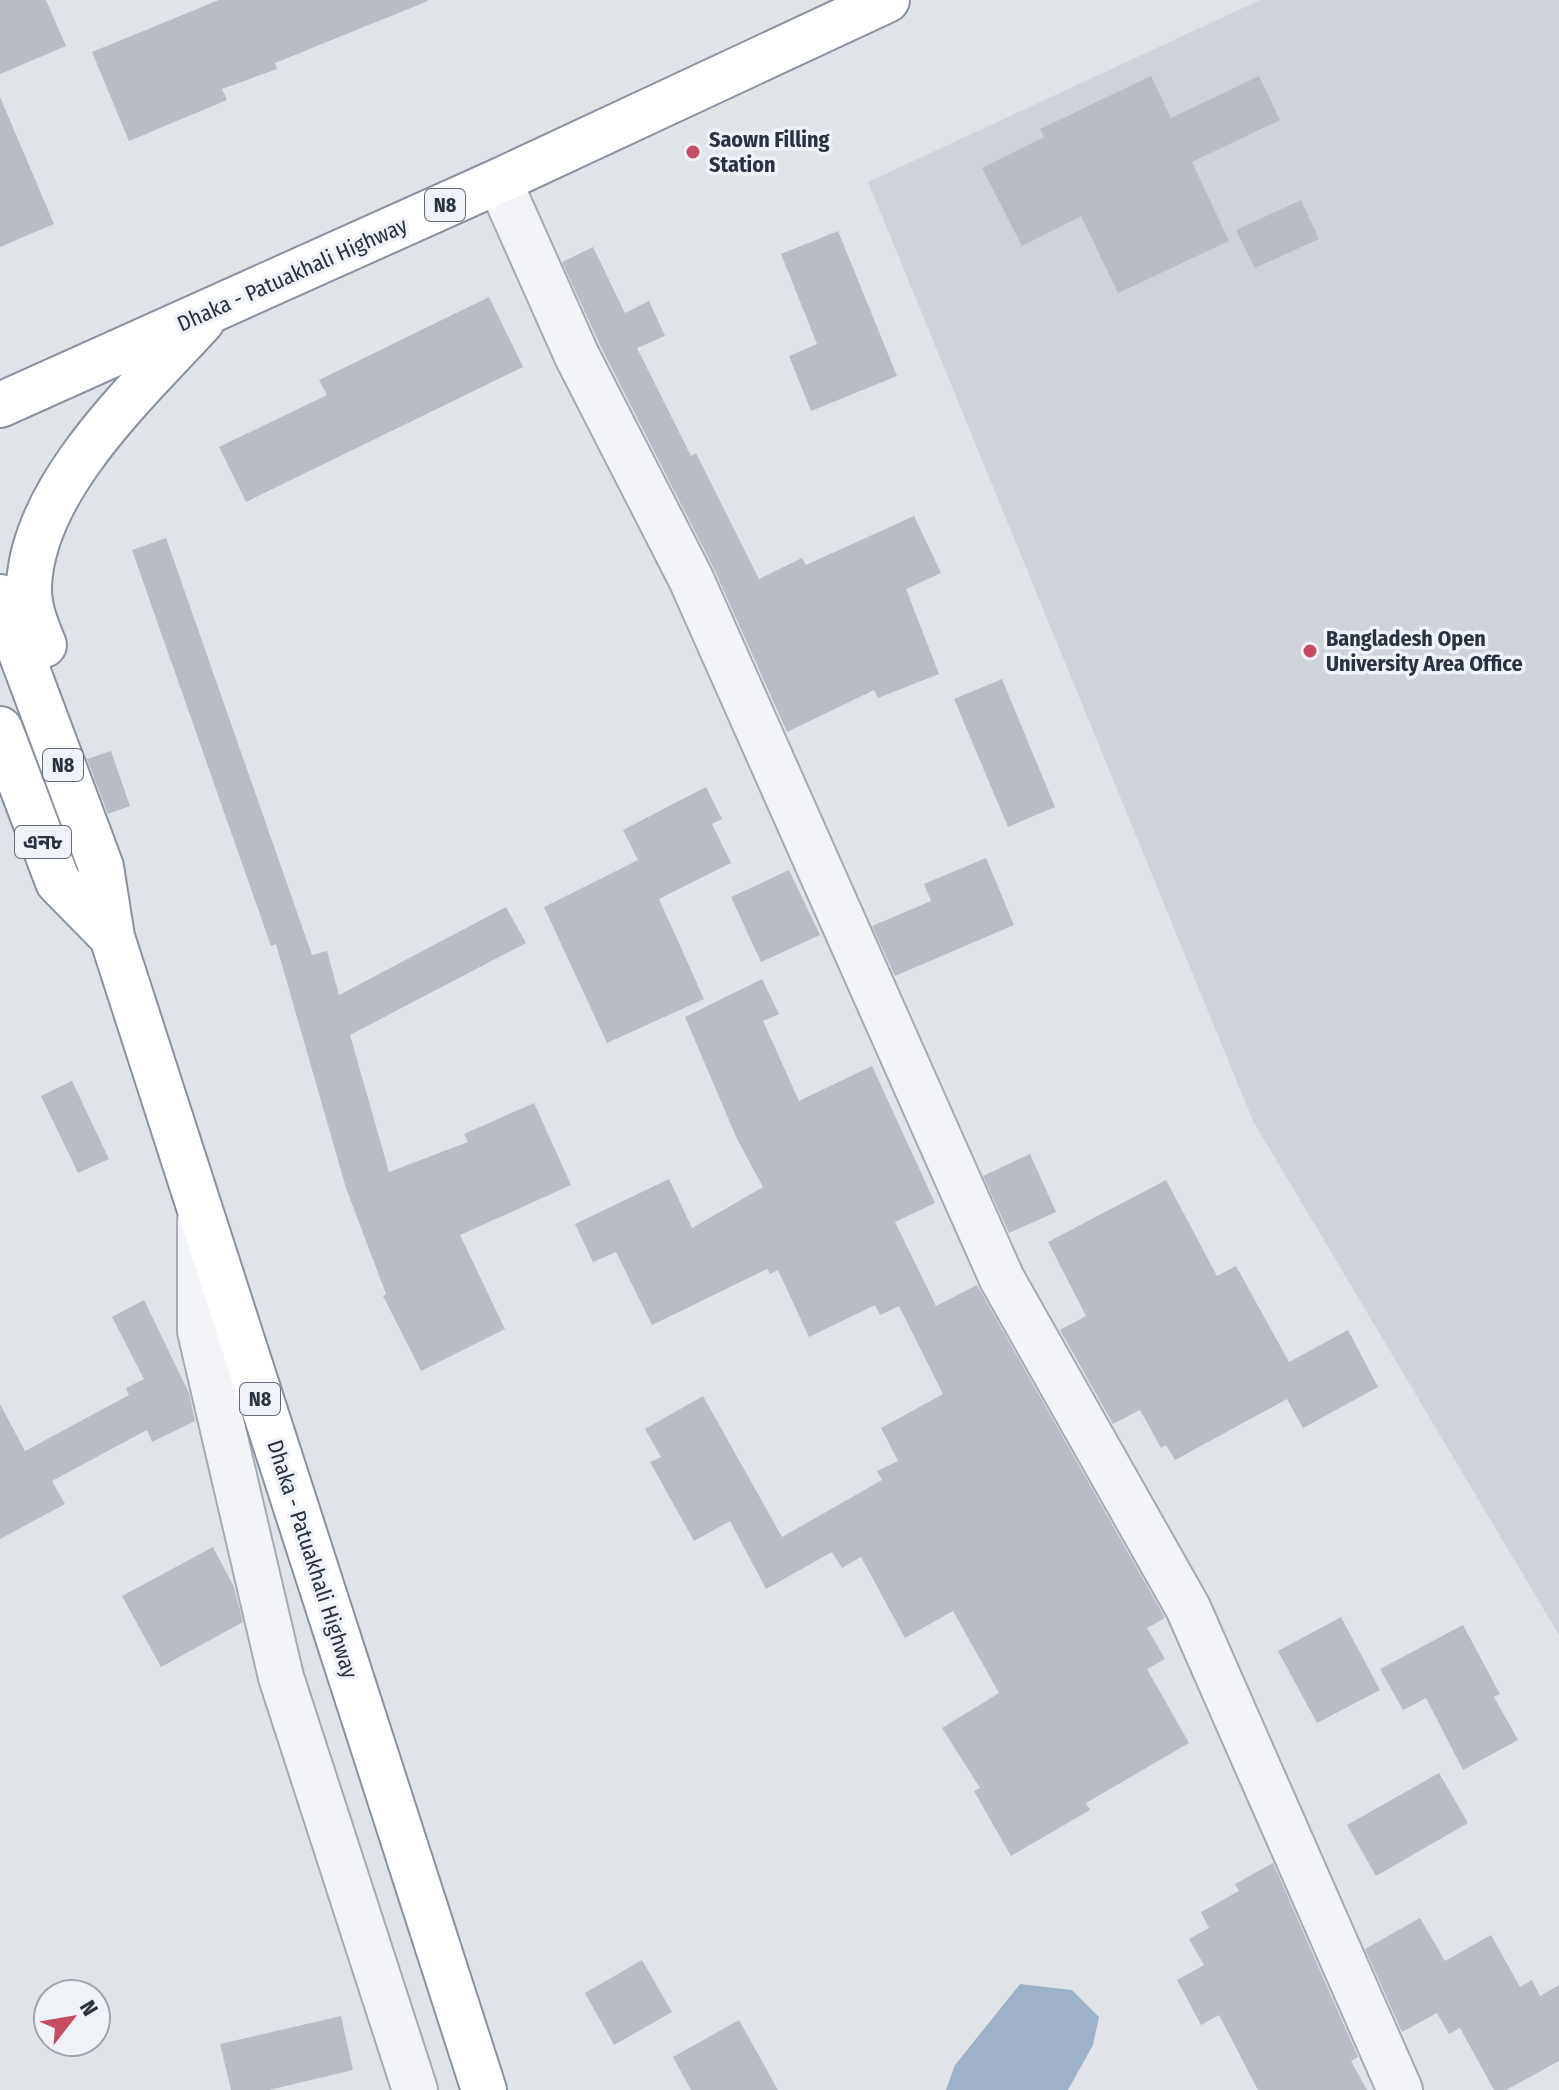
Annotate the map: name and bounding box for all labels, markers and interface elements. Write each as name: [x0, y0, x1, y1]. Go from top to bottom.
place label: Saown Filling Station: [709, 126, 829, 178]
marker: Saown Filling Station: [684, 143, 702, 161]
road number: N8: [425, 189, 465, 221]
street label: Dhaka - Patuakhali Highway: [173, 211, 412, 337]
place label: Bangladesh Open University Area Office: [1326, 625, 1523, 677]
marker: Bangladesh Open University Area Office: [1301, 642, 1319, 660]
road number: N8: [43, 749, 83, 781]
road number: এন৮: [15, 826, 71, 858]
road number: N8: [240, 1383, 280, 1415]
street label: Dhaka - Patuakhali Highway: [261, 1437, 364, 1682]
north arrow: [32, 1978, 112, 2058]
text: N: [74, 1995, 104, 2021]

